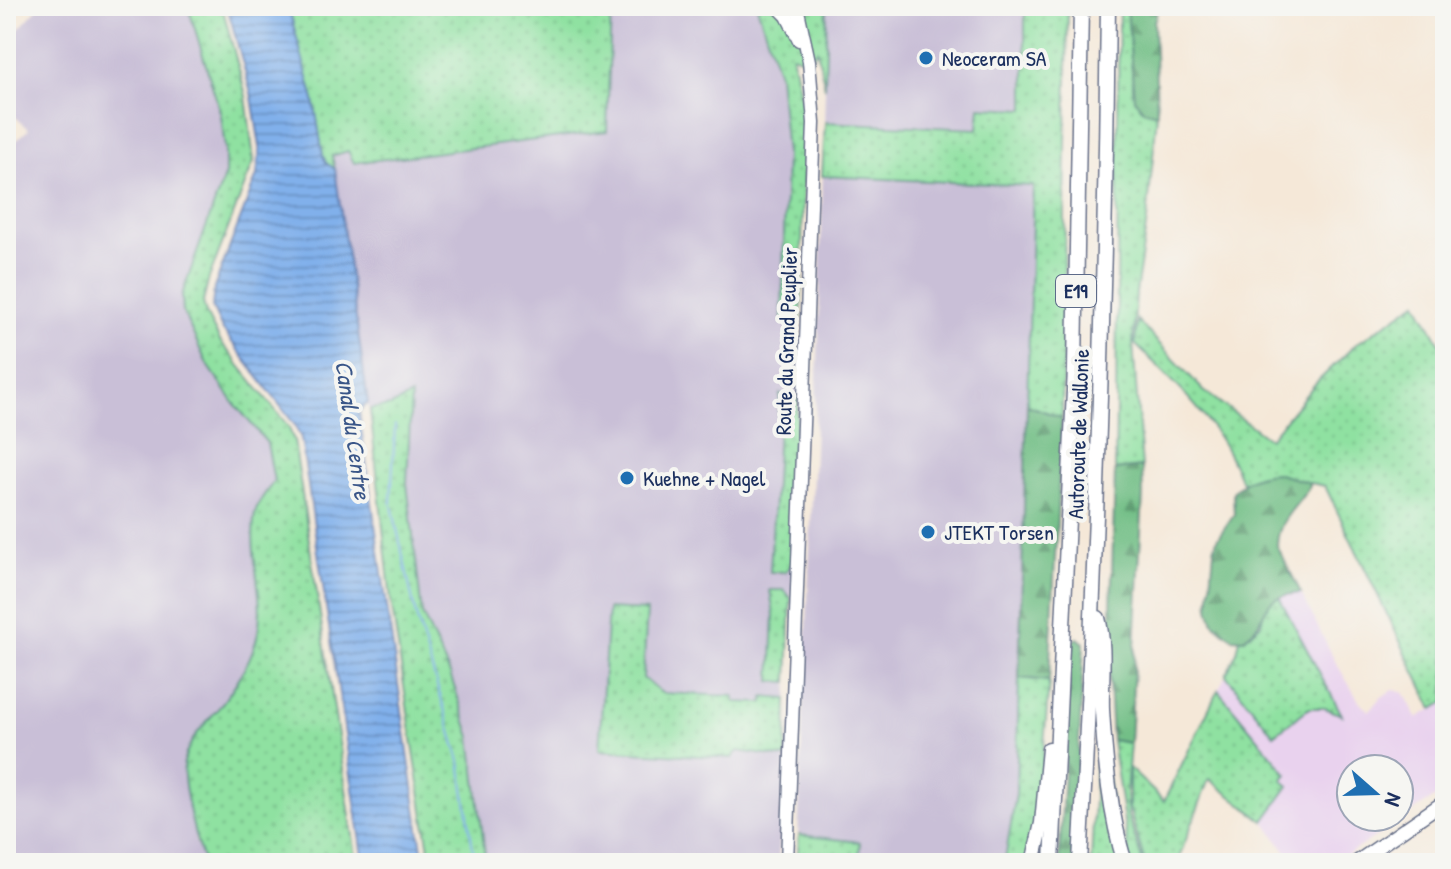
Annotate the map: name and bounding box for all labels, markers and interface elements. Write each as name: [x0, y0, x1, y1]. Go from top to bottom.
place label: Neoceram SA: [942, 43, 1047, 73]
marker: Neoceram SA: [917, 49, 935, 67]
street label: Route du Grand Peuplier: [768, 246, 804, 436]
road number: E19: [1056, 275, 1096, 307]
street label: Autoroute de Wallonie: [1060, 348, 1096, 519]
water label: Canal du Centre: [328, 358, 380, 503]
place label: Kuehne + Nagel: [643, 463, 766, 493]
marker: Kuehne + Nagel: [618, 469, 636, 487]
place label: JTEKT Torsen: [944, 517, 1054, 547]
marker: JTEKT Torsen: [919, 523, 937, 541]
north arrow: [1335, 753, 1415, 833]
text: N: [1378, 789, 1410, 811]

